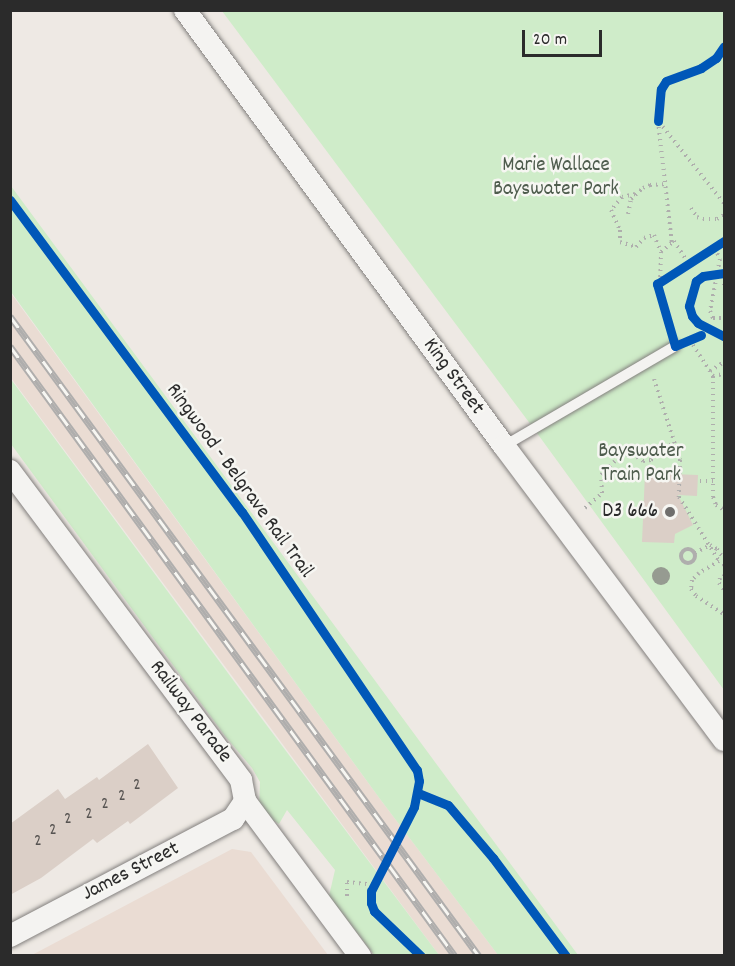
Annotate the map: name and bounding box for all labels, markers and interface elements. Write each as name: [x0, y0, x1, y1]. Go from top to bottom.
scale bar: [525, 18, 604, 56]
text: 20 m: [533, 28, 567, 53]
park label: Marie Wallace Bayswater Park: [493, 153, 619, 203]
street label: King Street: [417, 334, 489, 420]
street label: Ringwood - Belgrave Rail Trail: [160, 379, 318, 583]
park label: Bayswater Train Park: [598, 439, 684, 489]
place label: D3 666: [602, 499, 658, 525]
marker: D3 666: [663, 505, 677, 519]
street label: Railway Parade: [143, 656, 237, 768]
house number: 2: [133, 775, 141, 797]
house number: 2: [118, 786, 126, 808]
house number: 2: [101, 794, 109, 816]
house number: 2: [85, 804, 93, 826]
house number: 2: [64, 809, 72, 831]
house number: 2: [49, 820, 57, 842]
house number: 2: [34, 831, 42, 853]
street label: James Street: [78, 837, 184, 907]

